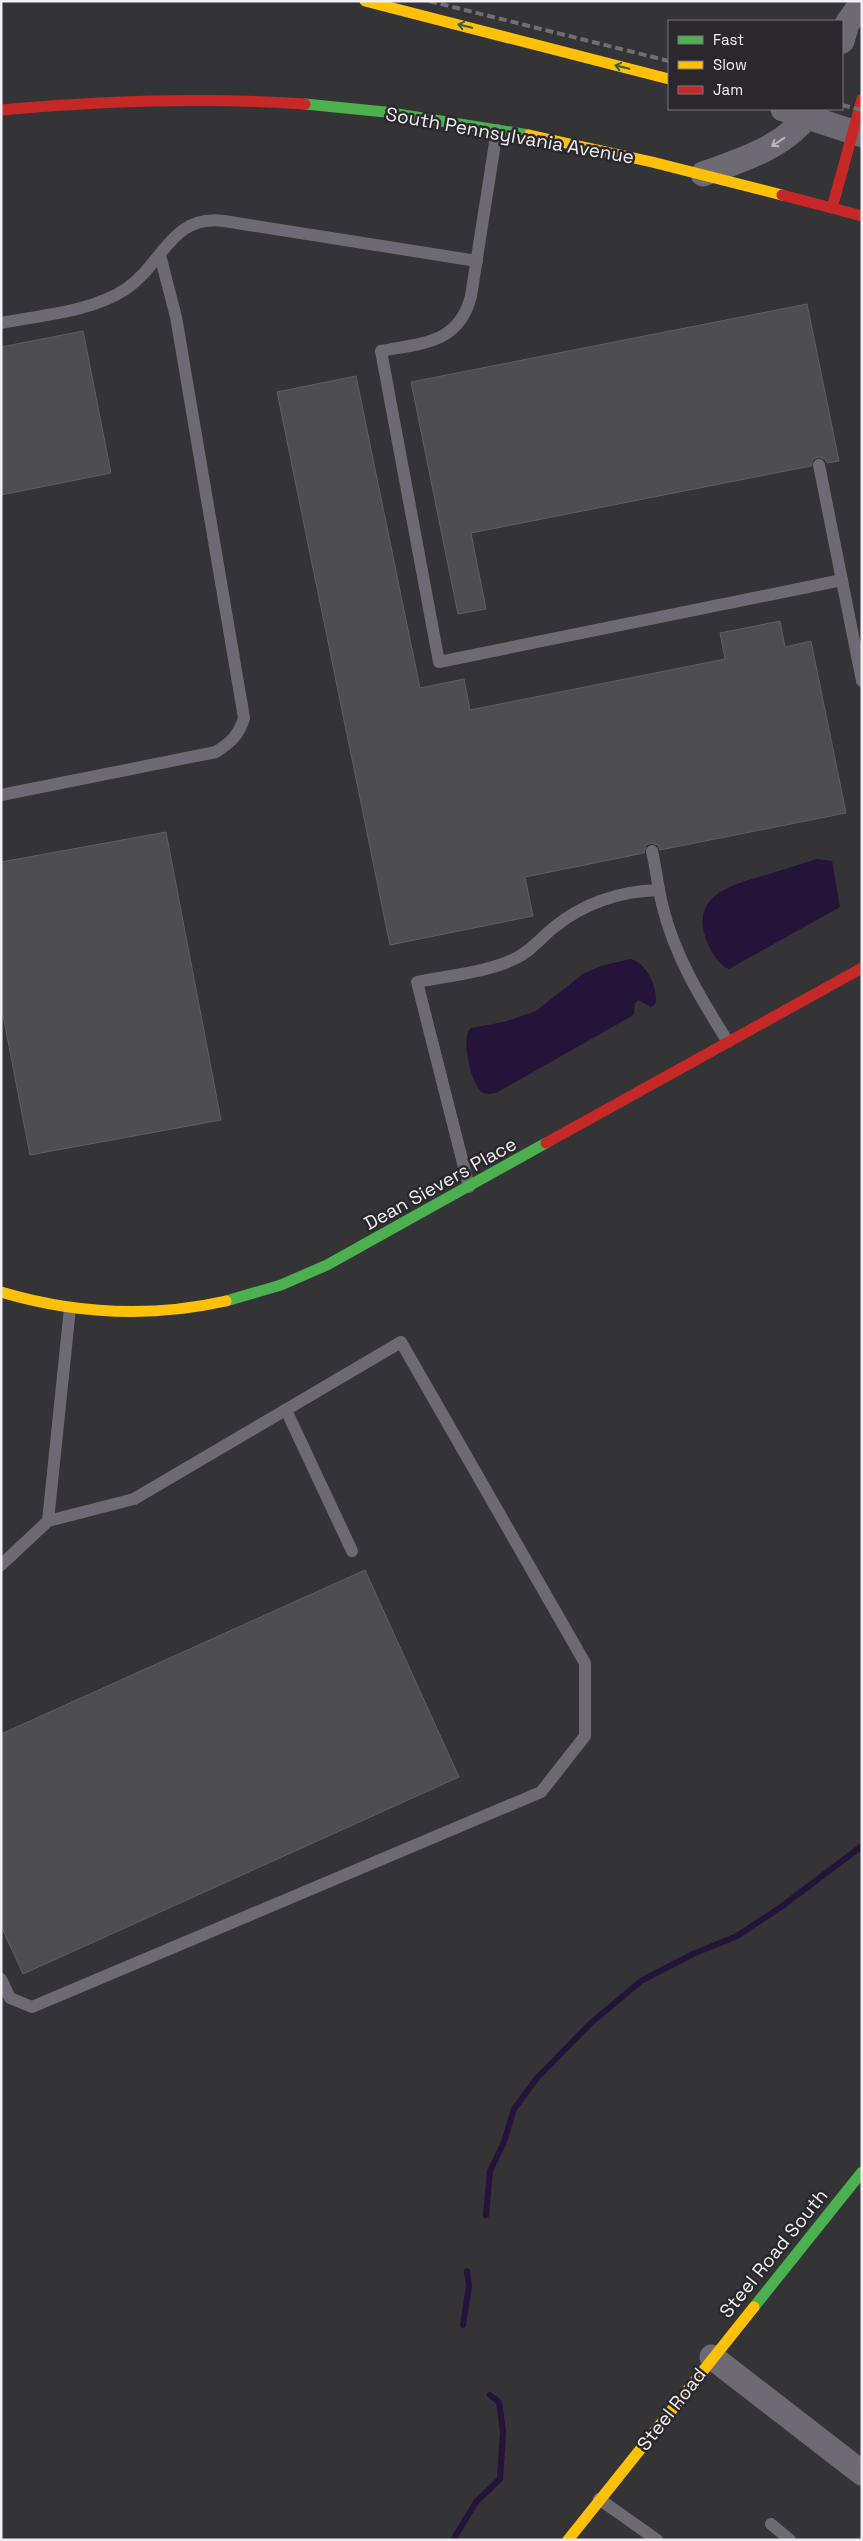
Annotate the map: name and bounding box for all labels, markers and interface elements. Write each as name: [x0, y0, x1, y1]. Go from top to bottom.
legend: [668, 20, 843, 110]
one-way arrow: [457, 21, 473, 31]
text: Fast: [713, 30, 744, 49]
text: Slow: [713, 55, 747, 74]
one-way arrow: [615, 62, 631, 71]
text: Jam: [713, 80, 743, 99]
street label: South Pennsylvania Avenue: [384, 101, 636, 170]
one-way arrow: [772, 137, 786, 147]
street label: Dean Sievers Place: [359, 1131, 521, 1236]
street label: Steel Road South: [714, 2184, 833, 2323]
street label: Steel Road: [631, 2363, 712, 2456]

